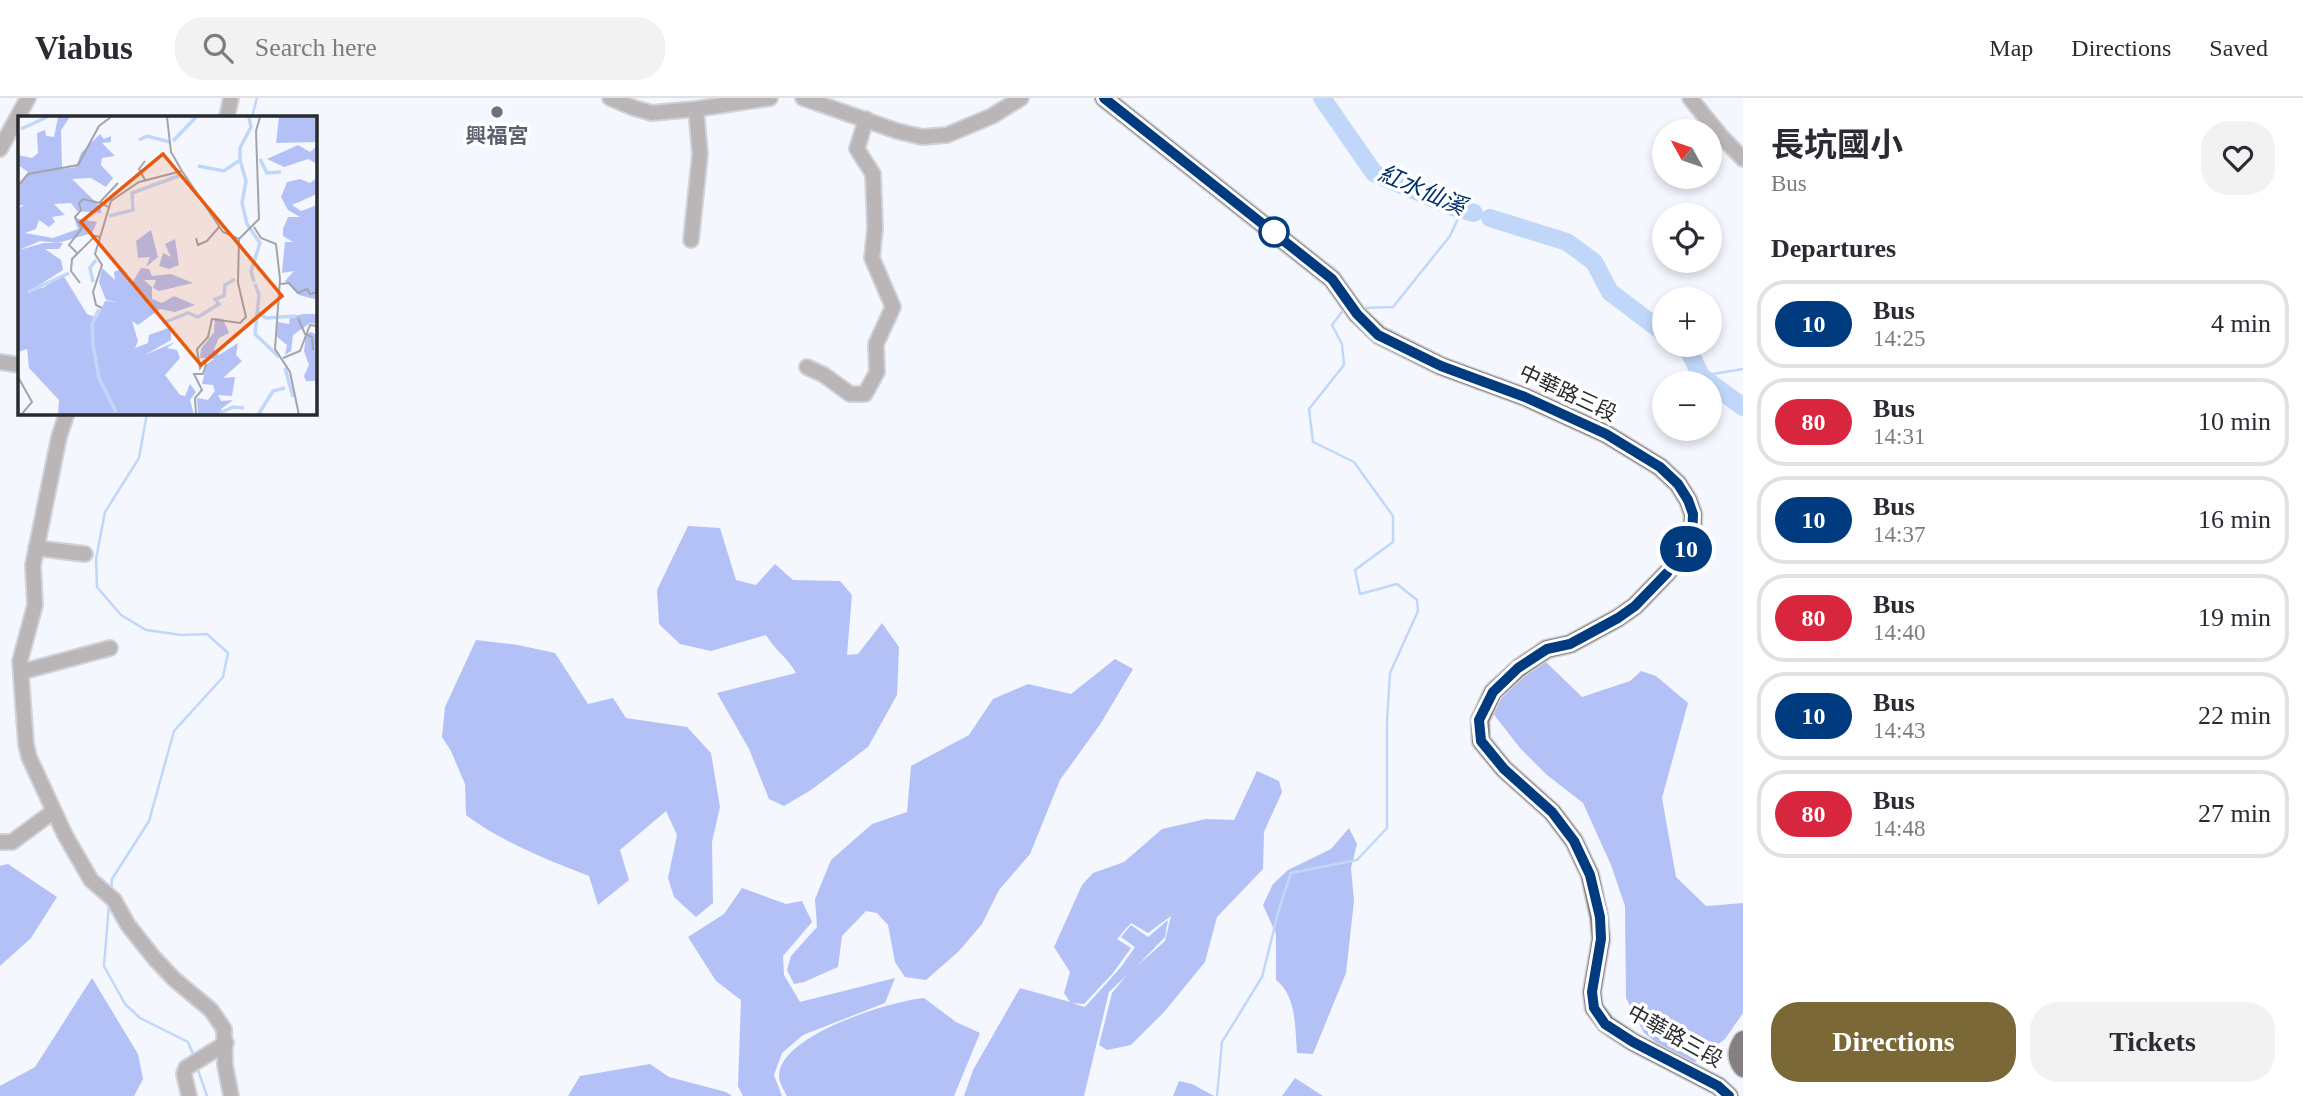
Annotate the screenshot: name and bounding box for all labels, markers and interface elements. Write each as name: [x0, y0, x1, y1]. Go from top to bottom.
search box: [175, 17, 665, 80]
icon: search: [199, 29, 237, 67]
text: Viabus: [35, 30, 133, 66]
text: Search here: [255, 33, 377, 62]
text: Map: [1989, 35, 2033, 61]
text: Directions: [2071, 35, 2171, 61]
text: Saved: [2209, 35, 2268, 61]
marker: 興福宮: [489, 104, 505, 120]
inset map: [18, 116, 317, 415]
north arrow: [1652, 119, 1722, 189]
map controls: [1652, 119, 1722, 441]
button: heart: [2201, 121, 2275, 195]
place label: 興福宮: [466, 124, 529, 148]
text: 長坑國小: [1771, 127, 1903, 163]
water label: 紅水仙溪: [1375, 161, 1472, 221]
text: Bus: [1771, 171, 1807, 196]
button: locate: [1652, 203, 1722, 273]
unlabelled marker: [1259, 217, 1289, 247]
text: Departures: [1771, 234, 1896, 263]
button: +: [1652, 287, 1722, 357]
text: Bus: [1873, 296, 1915, 325]
text: 4 min: [2211, 309, 2271, 338]
text: 10: [1802, 311, 1826, 337]
text: 14:25: [1873, 326, 1925, 351]
street label: 中華路三段: [1515, 360, 1621, 426]
button: −: [1652, 371, 1722, 441]
text: Bus: [1873, 394, 1915, 423]
text: 10 min: [2198, 407, 2271, 436]
text: 80: [1802, 409, 1826, 435]
text: 14:31: [1873, 424, 1925, 449]
text: Bus: [1873, 492, 1915, 521]
text: 16 min: [2198, 505, 2271, 534]
text: 10: [1802, 507, 1826, 533]
text: 14:37: [1873, 522, 1925, 547]
line badge: 10: [1654, 526, 1718, 572]
text: 10: [1674, 536, 1698, 562]
text: Bus: [1873, 590, 1915, 619]
text: 19 min: [2198, 603, 2271, 632]
text: 80: [1802, 605, 1826, 631]
text: 14:40: [1873, 620, 1925, 645]
text: Bus: [1873, 688, 1915, 717]
text: 22 min: [2198, 701, 2271, 730]
text: 10: [1802, 703, 1826, 729]
text: 14:43: [1873, 718, 1925, 743]
text: Bus: [1873, 786, 1915, 815]
text: 27 min: [2198, 799, 2271, 828]
text: 80: [1802, 801, 1826, 827]
text: 14:48: [1873, 816, 1925, 841]
street label: 中華路三段: [1623, 1000, 1727, 1072]
button: Directions: [1771, 1002, 2016, 1082]
button: Tickets: [2030, 1002, 2275, 1082]

